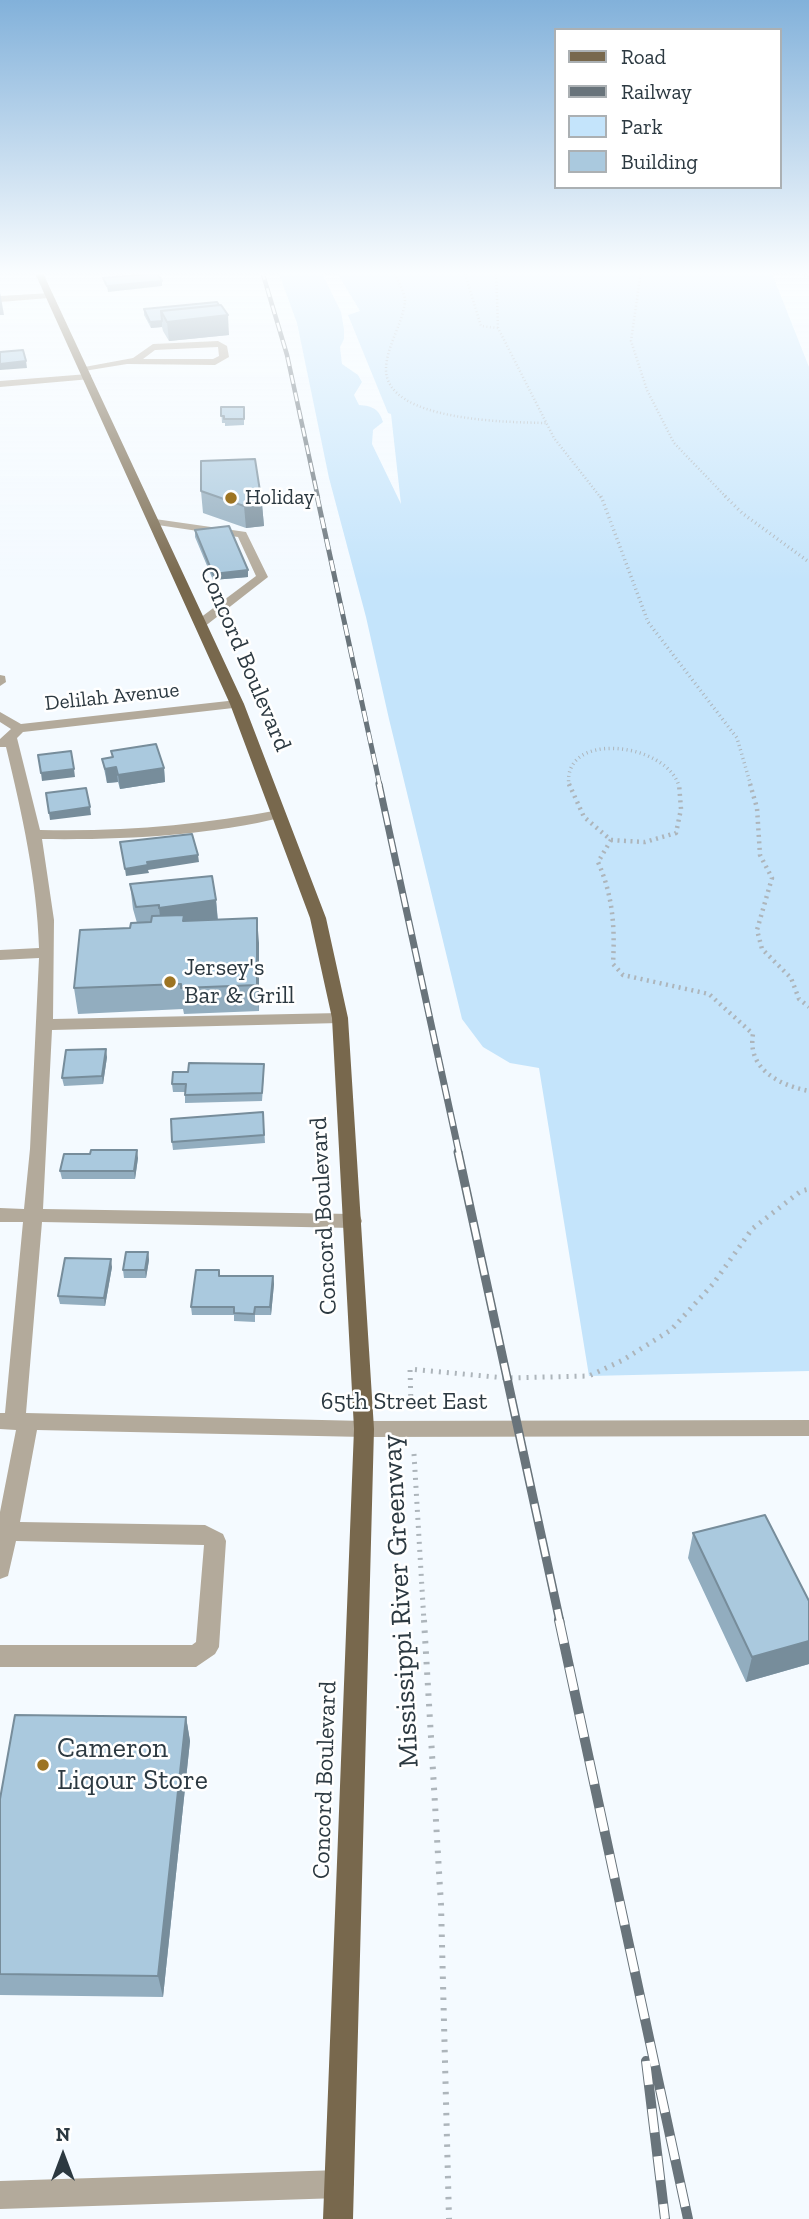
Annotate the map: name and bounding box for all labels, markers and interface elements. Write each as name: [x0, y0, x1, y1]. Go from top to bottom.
legend: [554, 28, 781, 189]
text: Road: [621, 44, 666, 69]
text: Railway: [621, 79, 692, 104]
text: Park: [621, 114, 663, 139]
text: Building: [621, 149, 698, 174]
place label: Holiday: [245, 485, 315, 511]
marker: Holiday: [223, 490, 239, 506]
street label: Concord Boulevard: [193, 562, 297, 756]
street label: Delilah Avenue: [44, 677, 180, 717]
place label: Jersey's Bar & Grill: [184, 954, 295, 1010]
marker: Jersey's Bar & Grill: [162, 974, 178, 990]
street label: Concord Boulevard: [304, 1116, 344, 1316]
street label: 65th Street East: [321, 1388, 487, 1416]
street label: Mississippi River Greenway: [375, 1433, 427, 1769]
street label: Concord Boulevard: [307, 1680, 343, 1880]
place label: Cameron Liqour Store: [57, 1732, 208, 1798]
marker: Cameron Liqour Store: [35, 1757, 51, 1773]
north arrow: [28, 2121, 98, 2191]
text: N: [56, 2123, 70, 2146]

